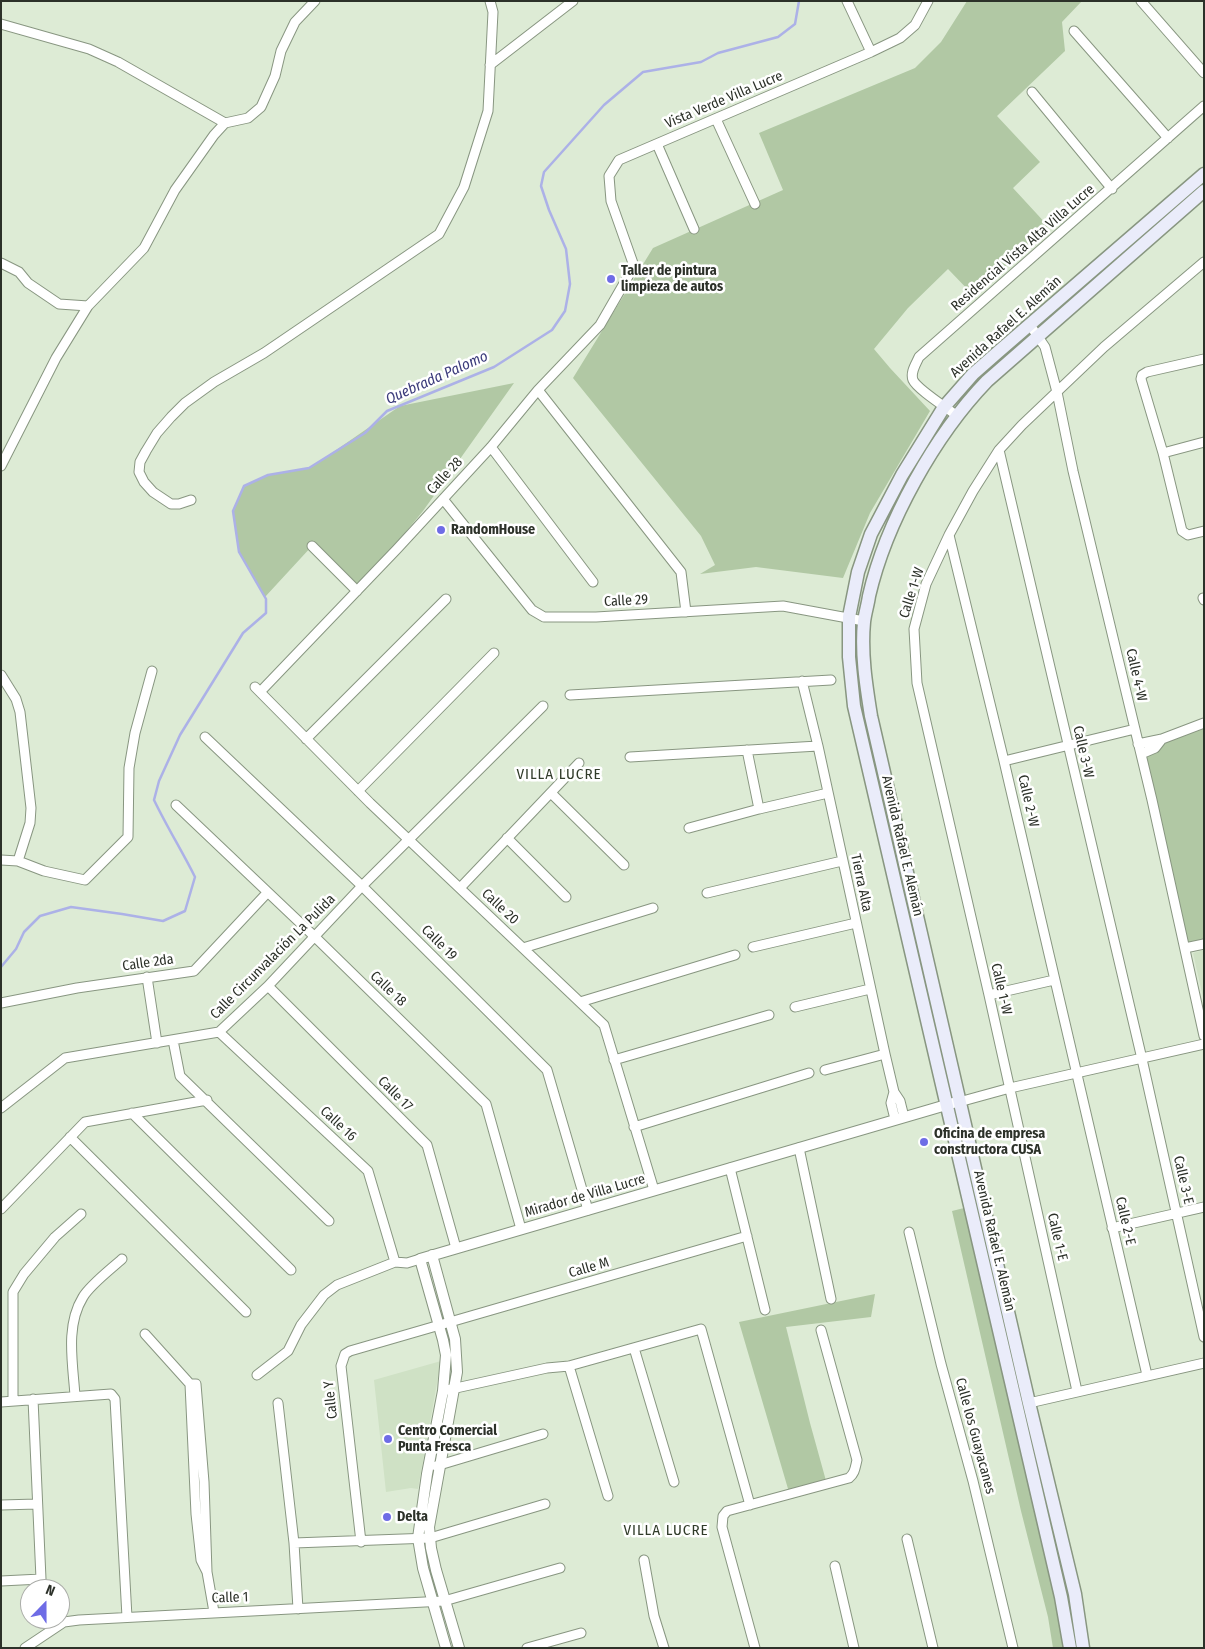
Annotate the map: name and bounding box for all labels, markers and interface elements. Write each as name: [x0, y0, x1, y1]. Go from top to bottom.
street label: Vista Verde Villa Lucre: [663, 68, 785, 132]
street label: Residencial Vista Alta Villa Lucre: [948, 181, 1098, 315]
place label: Taller de pintura limpieza de autos: [621, 263, 723, 296]
marker: Taller de pintura limpieza de autos: [605, 273, 617, 285]
street label: Avenida Rafael E. Alemán: [947, 273, 1065, 381]
water label: Quebrada Palomo: [383, 347, 491, 409]
street label: Calle 28: [424, 454, 466, 498]
place label: RandomHouse: [451, 522, 535, 538]
marker: RandomHouse: [435, 524, 447, 536]
street label: Calle 1-W: [896, 566, 928, 620]
street label: Calle 29: [604, 591, 648, 611]
street label: Calle 4-W: [1122, 647, 1150, 703]
street label: Calle 3-W: [1069, 724, 1097, 780]
district label: VILLA LUCRE: [515, 766, 603, 784]
street label: Calle 2-W: [1014, 773, 1042, 829]
street label: Avenida Rafael E. Alemán: [878, 774, 926, 918]
street label: Tierra Alta: [847, 852, 875, 914]
street label: Calle 20: [478, 886, 522, 928]
street label: Calle Circunvalación La Pulida: [207, 891, 339, 1023]
street label: Calle 19: [418, 922, 460, 964]
street label: Calle 2da: [121, 951, 175, 975]
street label: Calle 1-W: [987, 962, 1015, 1016]
street label: Calle 18: [366, 968, 410, 1010]
street label: Calle 17: [374, 1073, 416, 1115]
street label: Calle 16: [316, 1103, 360, 1145]
place label: Oficina de empresa constructora CUSA: [934, 1126, 1045, 1158]
marker: Oficina de empresa constructora CUSA: [918, 1136, 930, 1148]
street label: Calle 3-E: [1169, 1154, 1197, 1206]
street label: Avenida Rafael E. Alemán: [970, 1169, 1018, 1313]
street label: Mirador de Villa Lucre: [523, 1171, 647, 1221]
street label: Calle 2-E: [1111, 1195, 1139, 1247]
street label: Calle 1-E: [1043, 1212, 1071, 1262]
street label: Calle M: [567, 1254, 611, 1282]
street label: Calle los Guayacanes: [951, 1376, 999, 1496]
street label: Calle Y: [321, 1380, 341, 1420]
place label: Centro Comercial Punta Fresca: [398, 1423, 497, 1455]
marker: Centro Comercial Punta Fresca: [382, 1433, 394, 1445]
place label: Delta: [397, 1509, 428, 1525]
marker: Delta: [381, 1511, 393, 1523]
district label: VILLA LUCRE: [622, 1522, 710, 1540]
north arrow: [20, 1579, 70, 1629]
text: N: [43, 1581, 57, 1600]
street label: Calle 1: [211, 1589, 249, 1607]

